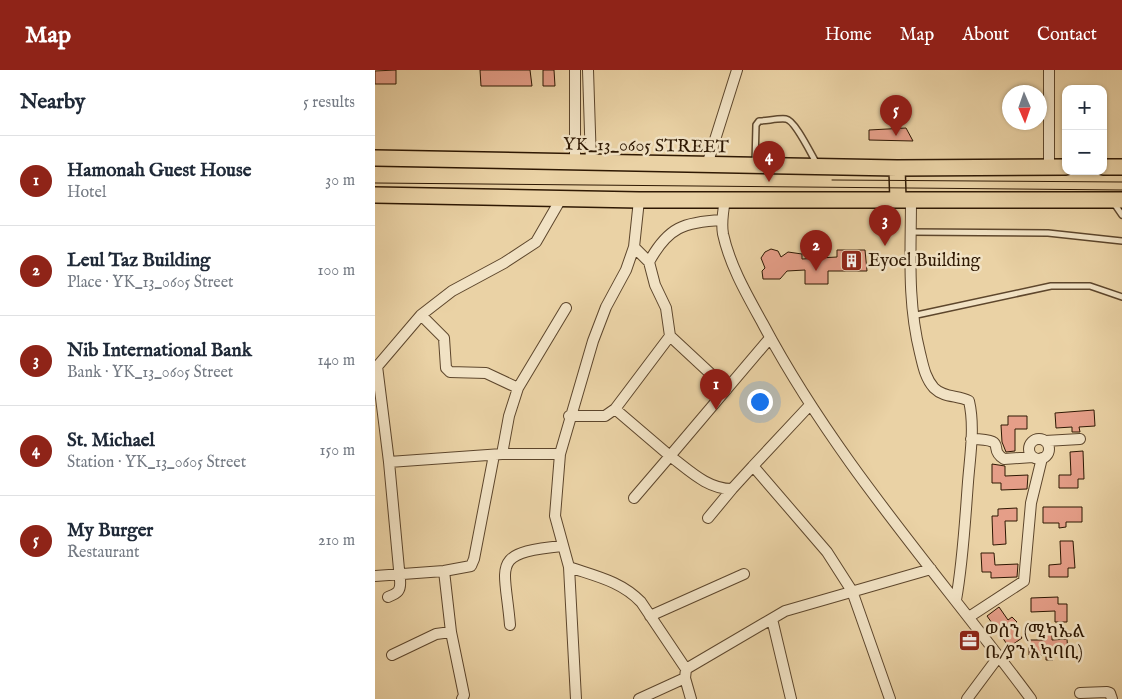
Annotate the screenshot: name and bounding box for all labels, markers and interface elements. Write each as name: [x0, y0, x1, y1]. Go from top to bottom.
text: Map: [25, 20, 71, 51]
text: Home: [825, 24, 872, 47]
text: Map: [900, 24, 934, 47]
text: About: [962, 24, 1009, 47]
text: Contact: [1037, 24, 1097, 47]
north arrow: [1002, 85, 1047, 130]
map controls: [1062, 85, 1107, 175]
button: +: [1062, 85, 1107, 130]
text: Nearby: [20, 89, 85, 116]
text: 5 results: [303, 93, 355, 113]
pin: 5: [880, 95, 912, 136]
button: −: [1062, 130, 1107, 175]
street label: YK_13_0605 STREET: [563, 134, 729, 159]
pin: 4: [753, 141, 785, 182]
text: Hamonah Guest House: [67, 159, 251, 183]
text: 1: [33, 171, 39, 191]
text: 30 m: [325, 171, 355, 191]
text: Hotel: [67, 183, 106, 203]
pin: 3: [869, 205, 901, 246]
pin: 2: [800, 230, 832, 271]
building icon: Eyoel Building: [840, 248, 864, 272]
text: Leul Taz Building: [67, 249, 210, 273]
place label: Eyoel Building: [868, 250, 981, 273]
text: 2: [32, 261, 40, 281]
text: 100 m: [318, 261, 355, 281]
text: Place · YK_13_0605 Street: [67, 273, 234, 293]
text: Nib International Bank: [67, 339, 252, 363]
text: 3: [33, 351, 39, 371]
text: 140 m: [317, 351, 355, 371]
text: Bank · YK_13_0605 Street: [67, 363, 233, 383]
pin: 1: [700, 369, 732, 410]
your location: [747, 389, 773, 415]
text: St. Michael: [67, 429, 155, 453]
text: 4: [32, 441, 40, 461]
text: 150 m: [320, 441, 355, 461]
text: Station · YK_13_0605 Street: [67, 453, 246, 473]
text: My Burger: [67, 519, 153, 543]
text: 5: [33, 531, 39, 551]
text: 210 m: [318, 531, 355, 551]
text: Restaurant: [67, 543, 140, 563]
place label: ወሰን (ሚካኤል ቤ/ያን አካባቢ): [985, 621, 1085, 665]
office icon: ወሰን (ሚካኤል ቤ/ያን አካባቢ): [957, 629, 981, 653]

